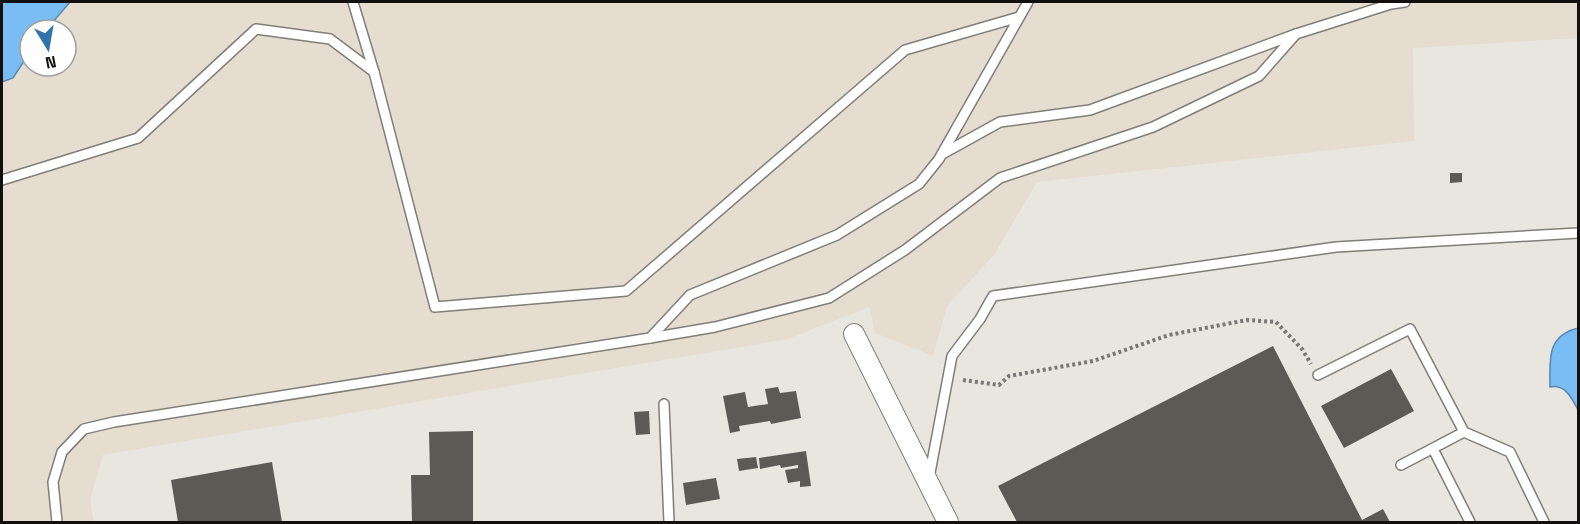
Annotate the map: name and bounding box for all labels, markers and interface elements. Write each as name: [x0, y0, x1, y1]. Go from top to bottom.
north arrow: [18, 18, 78, 78]
text: N: [43, 51, 58, 74]

